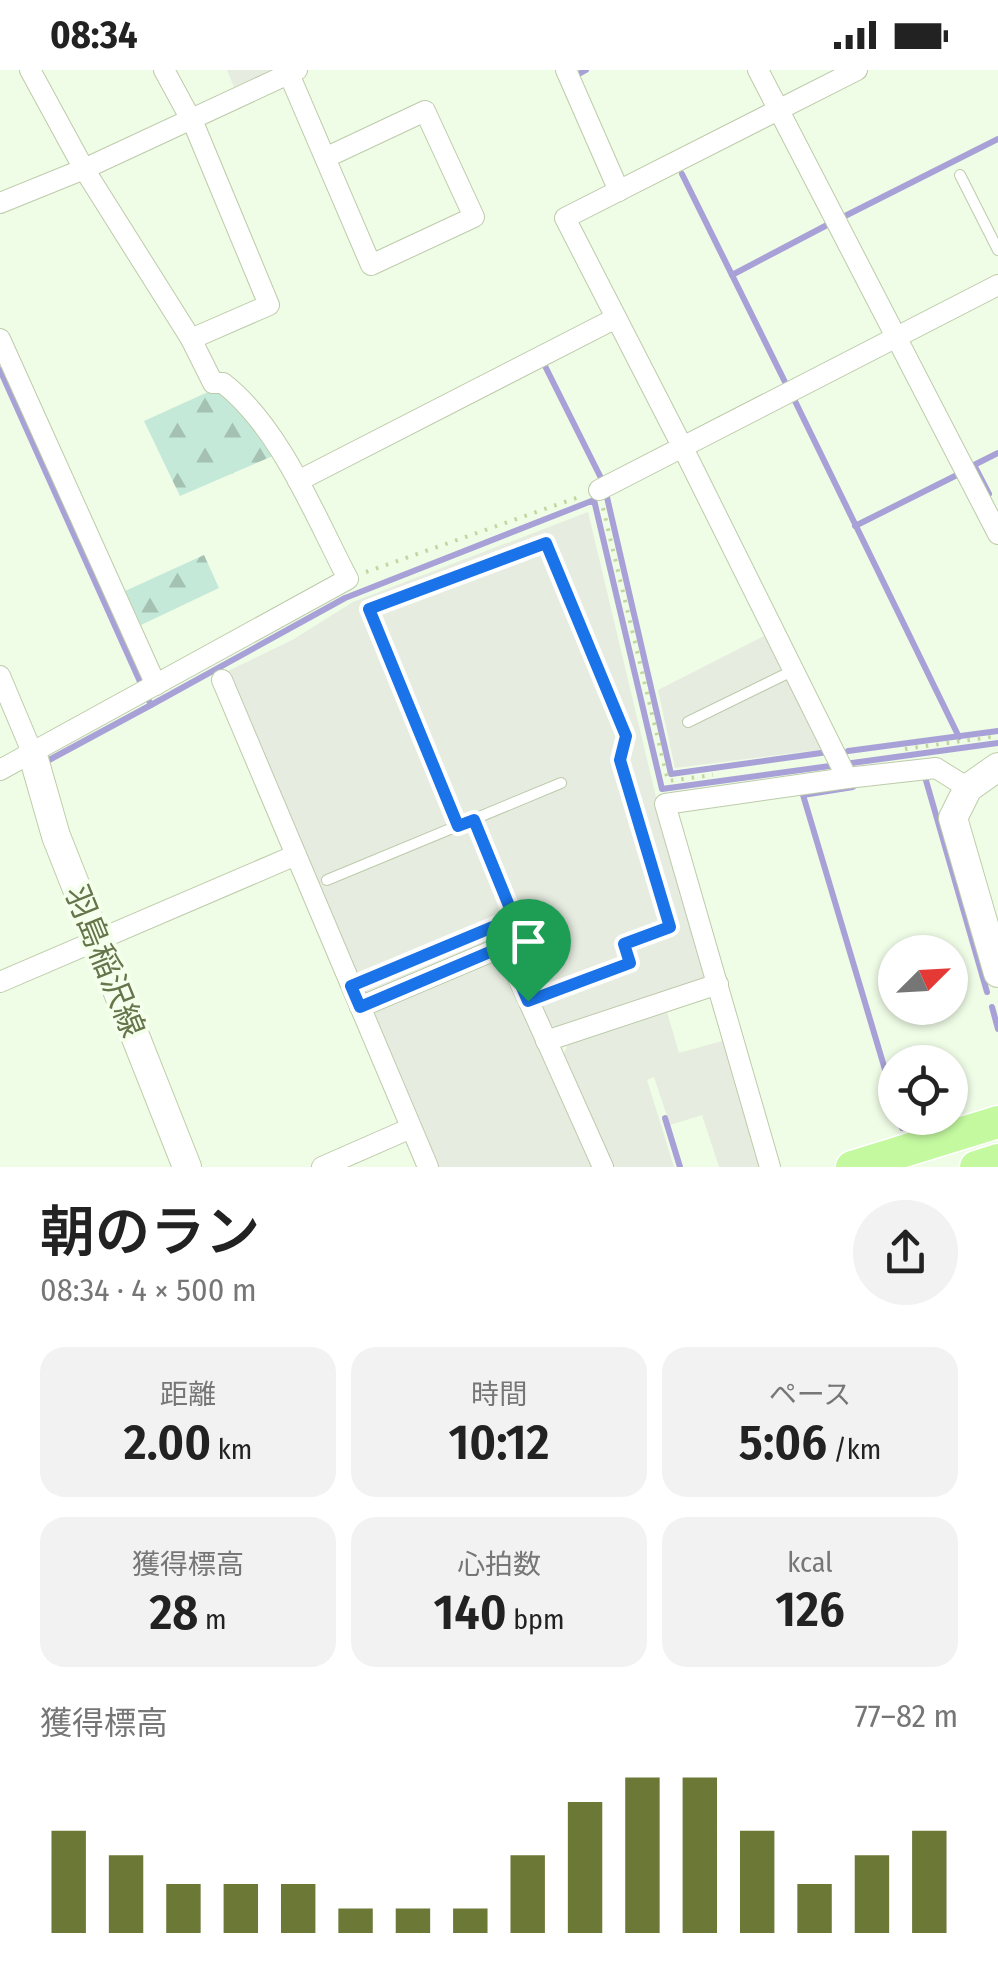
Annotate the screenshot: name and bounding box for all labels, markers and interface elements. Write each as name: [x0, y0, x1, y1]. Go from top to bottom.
text: 08:34: [50, 12, 138, 58]
street label: 羽島稲沢線: [57, 880, 153, 1042]
pin: [486, 899, 571, 1002]
icon: arrive: [501, 914, 556, 969]
north arrow: [878, 935, 968, 1025]
map controls: [878, 935, 968, 1135]
button: locate: [878, 1045, 968, 1135]
text: 朝のラン: [40, 1200, 260, 1266]
button: share: [853, 1200, 958, 1305]
text: 08:34 · 4 × 500 m: [40, 1271, 257, 1309]
text: 距離: [160, 1378, 216, 1411]
text: 時間: [471, 1378, 527, 1411]
text: ペース: [769, 1378, 851, 1411]
text: 2.00: [124, 1412, 211, 1472]
text: 10:12: [448, 1412, 550, 1472]
text: 5:06: [739, 1412, 827, 1472]
text: km: [211, 1433, 252, 1466]
text: /km: [827, 1433, 881, 1466]
text: kcal: [787, 1546, 833, 1579]
text: 獲得標高: [132, 1548, 244, 1581]
text: 心拍数: [457, 1548, 541, 1581]
text: 126: [775, 1579, 845, 1639]
text: 28: [149, 1582, 198, 1642]
text: 140: [433, 1582, 507, 1642]
text: m: [198, 1603, 227, 1636]
text: bpm: [507, 1603, 565, 1636]
text: 77–82 m: [855, 1697, 958, 1735]
text: 獲得標高: [40, 1704, 168, 1742]

